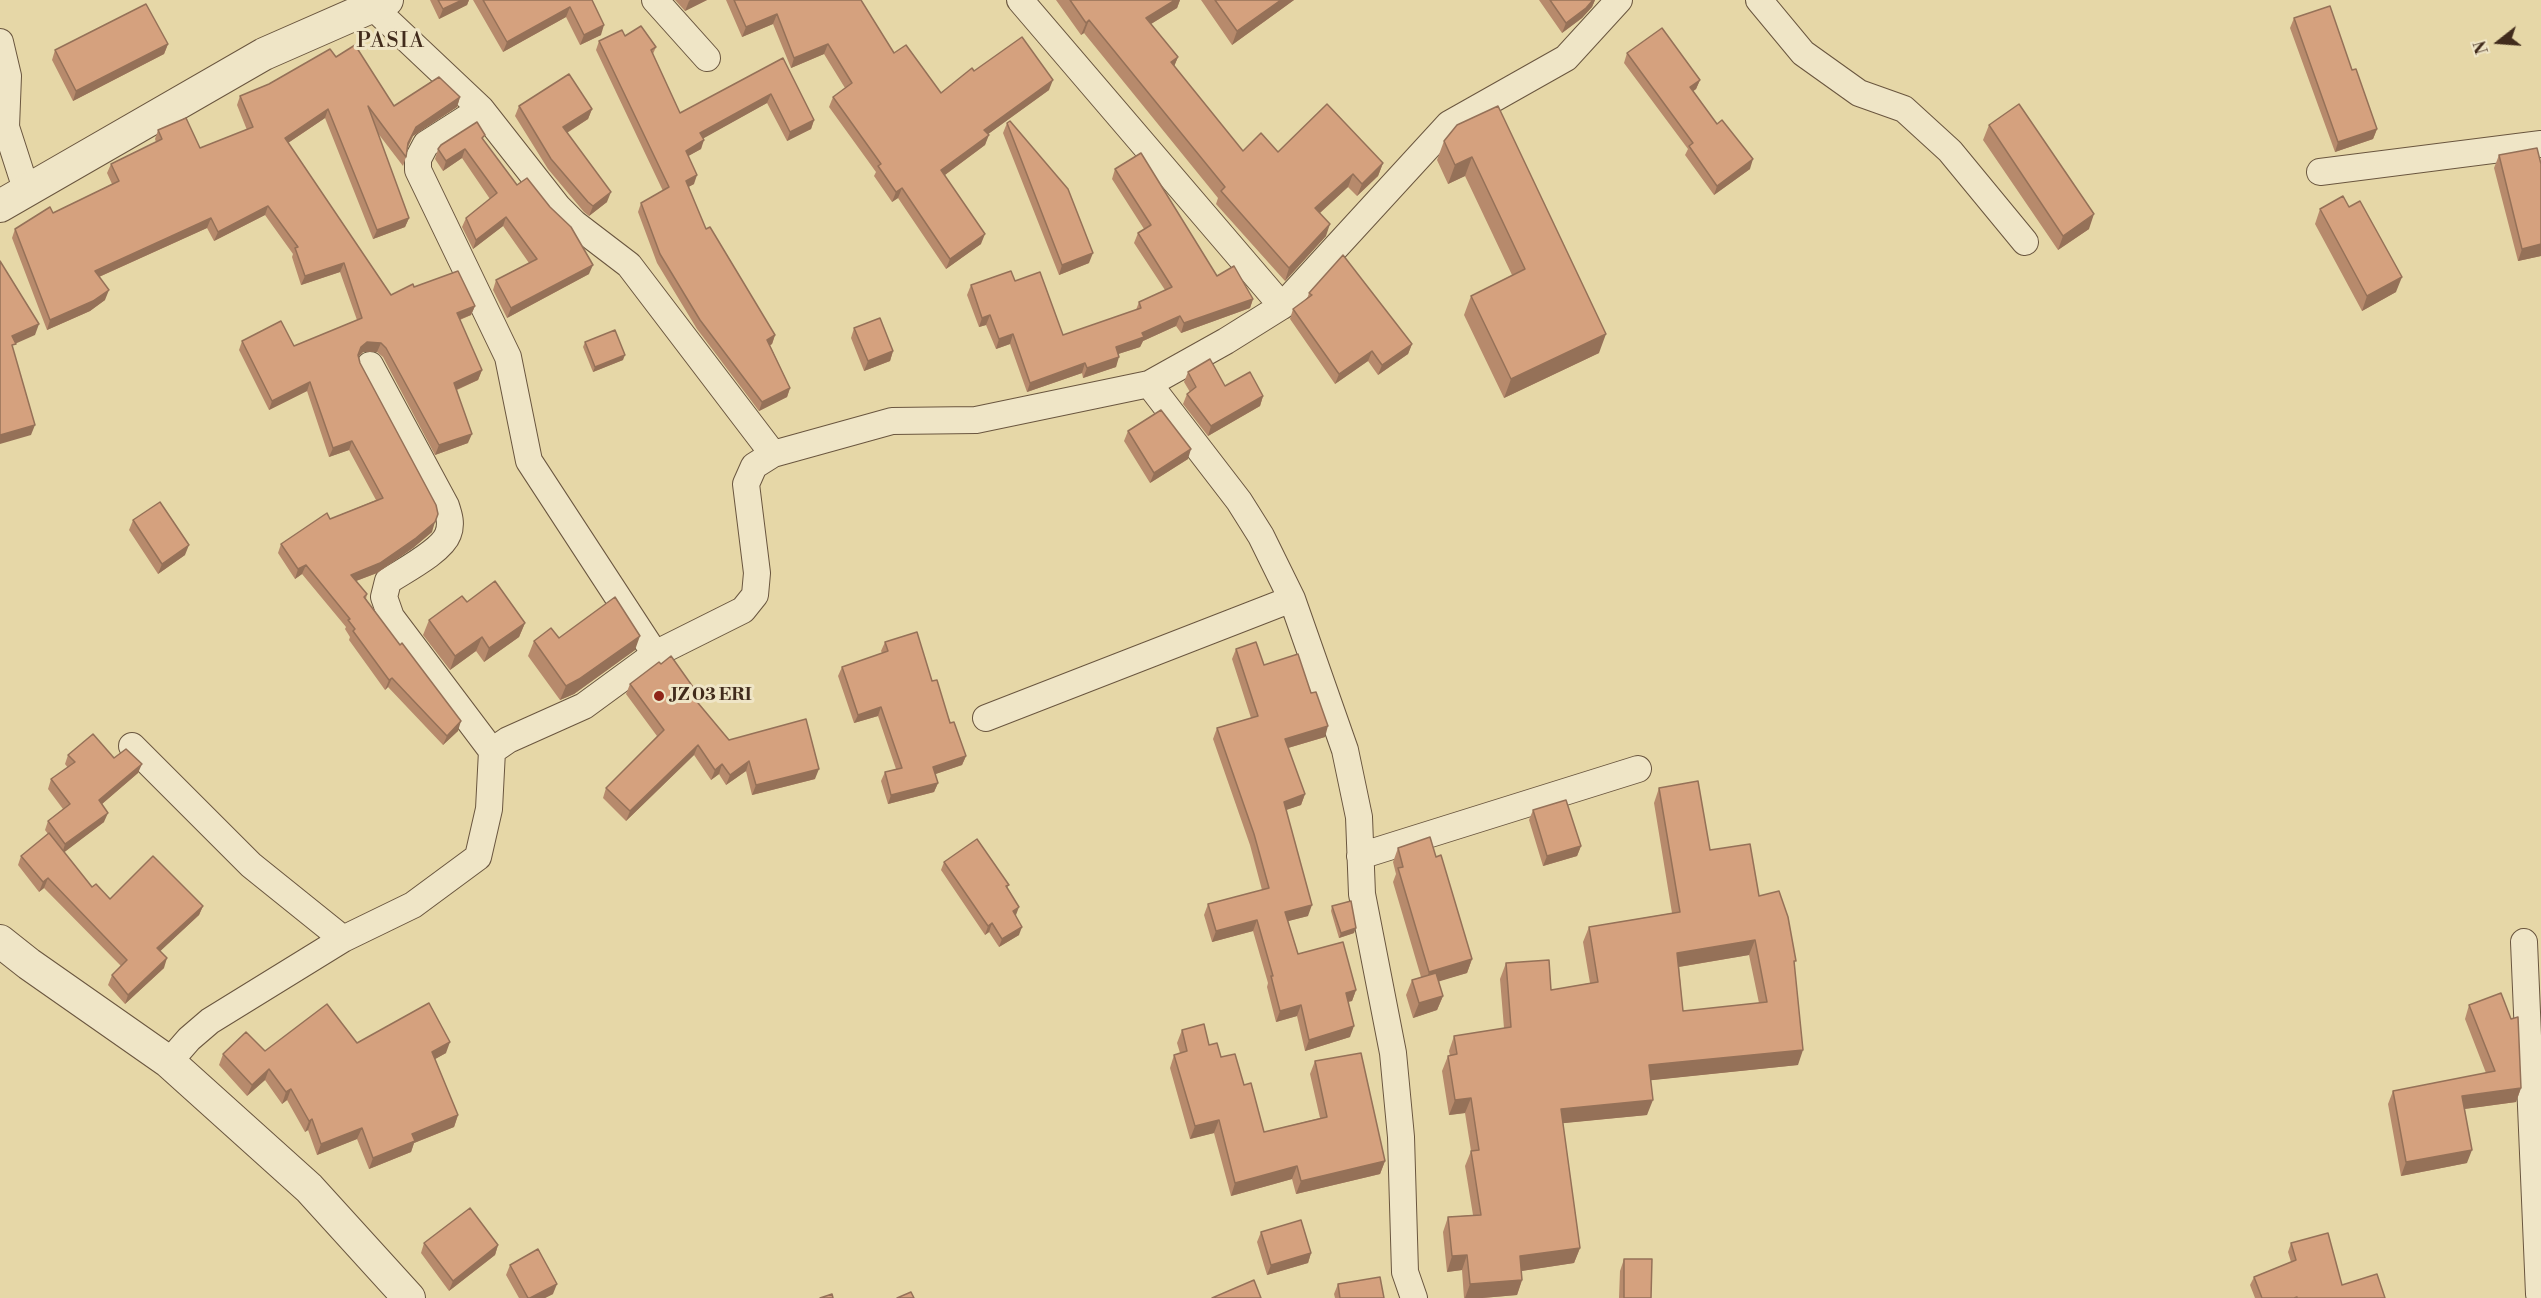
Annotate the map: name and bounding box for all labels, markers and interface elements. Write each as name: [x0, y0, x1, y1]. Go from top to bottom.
north arrow: [2469, 12, 2529, 72]
district label: PASIA: [357, 29, 425, 55]
text: N: [2470, 38, 2493, 56]
place label: JZ 03 ERI: [671, 685, 752, 707]
marker: JZ 03 ERI: [652, 689, 666, 703]

